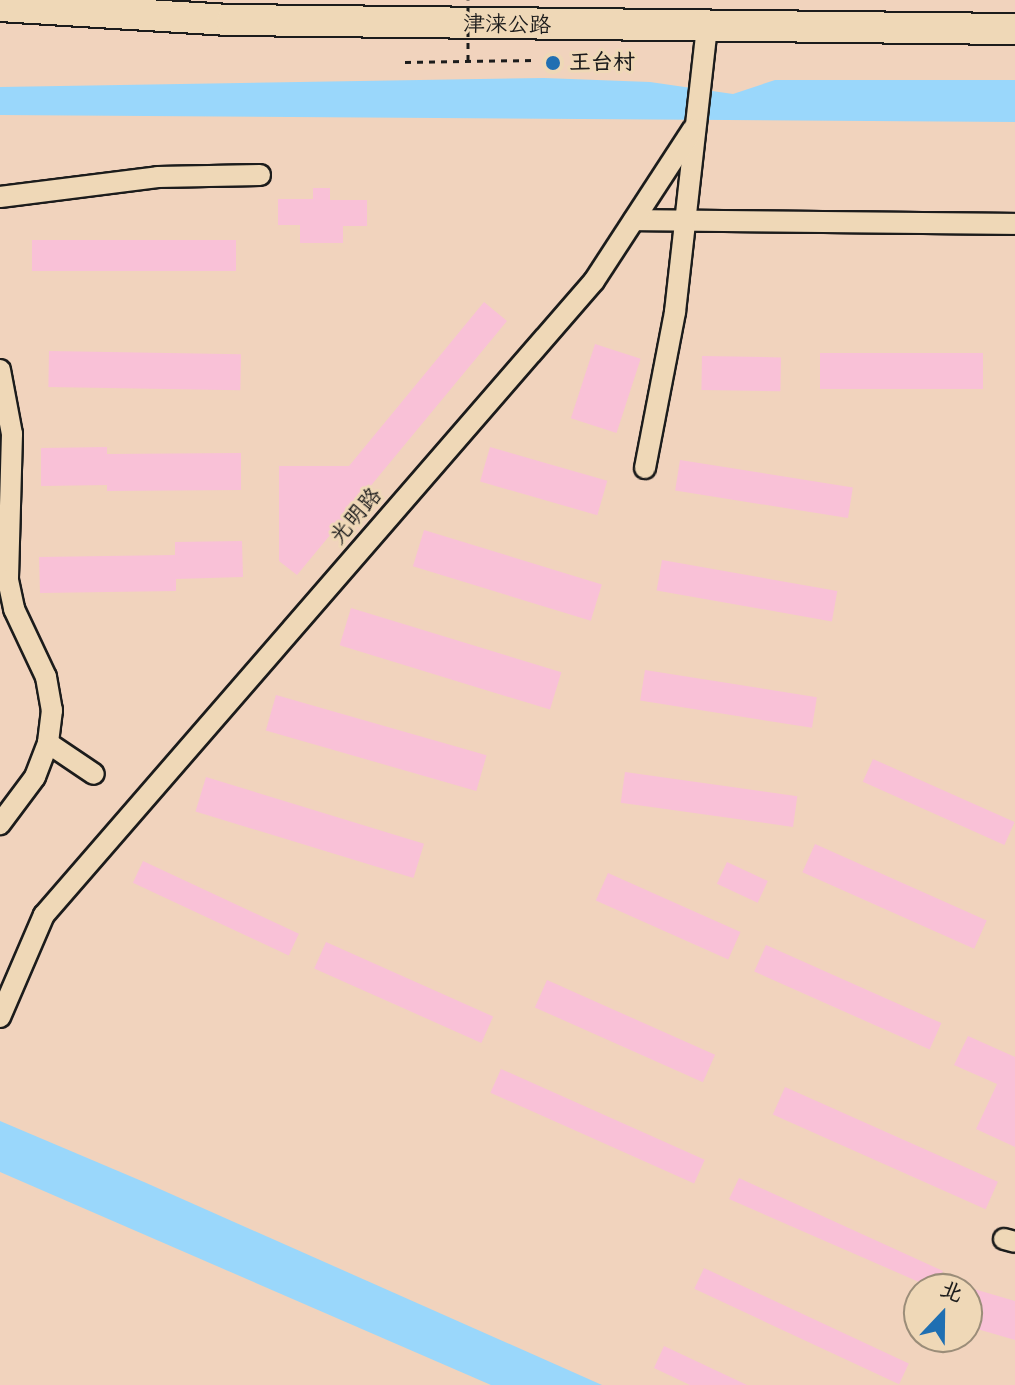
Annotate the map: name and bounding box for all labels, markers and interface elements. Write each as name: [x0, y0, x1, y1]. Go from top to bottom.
street label: 津涞公路: [463, 11, 551, 39]
place label: 王台村: [569, 50, 635, 76]
marker: 王台村: [544, 54, 562, 72]
street label: 光明路: [324, 482, 388, 550]
north arrow: [903, 1273, 983, 1353]
text: 北: [936, 1275, 967, 1309]

